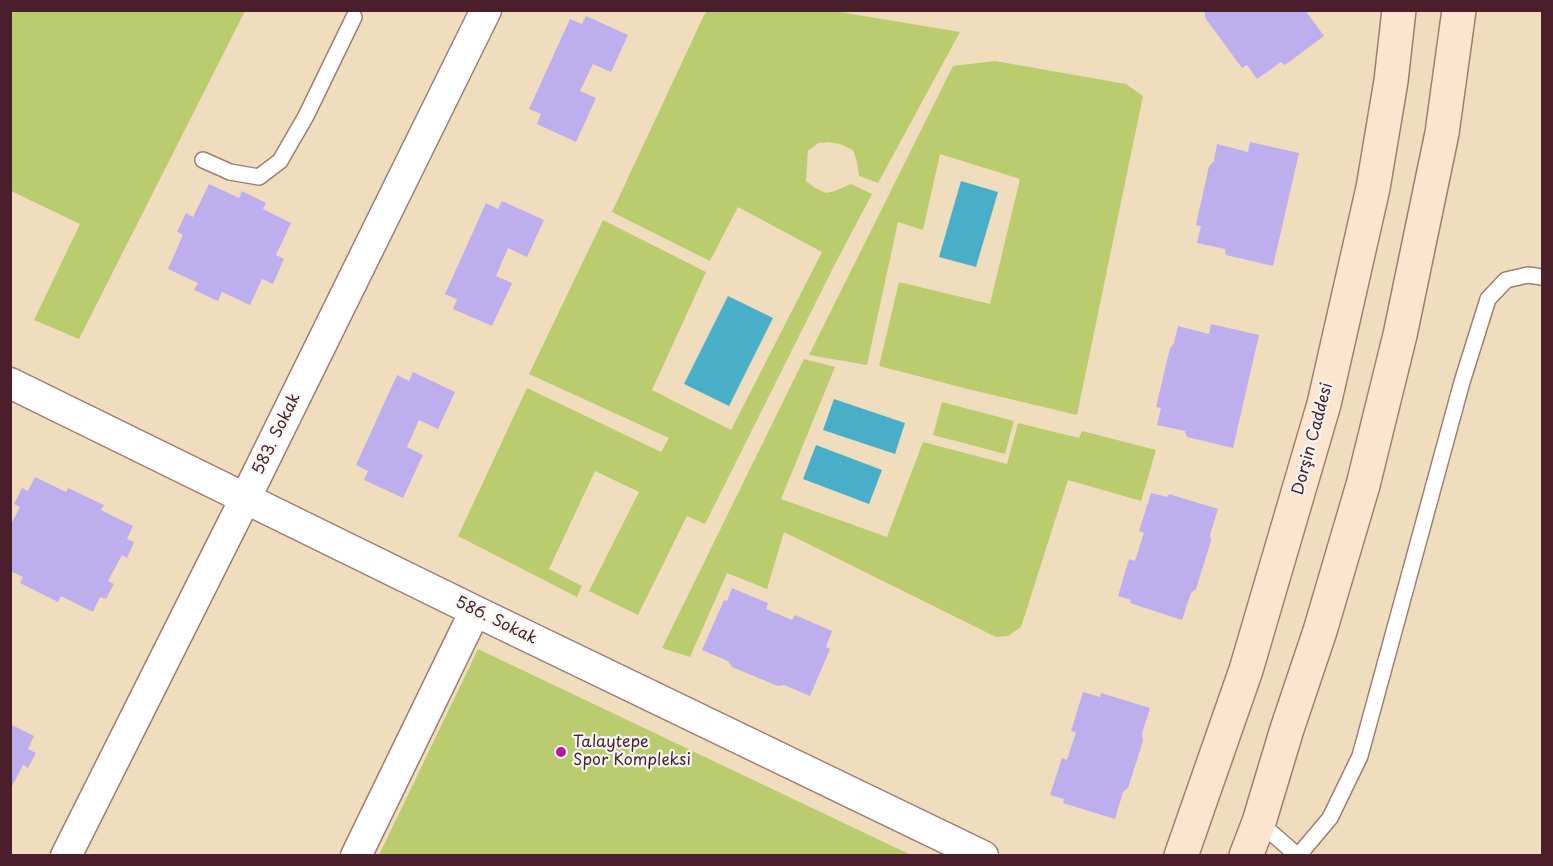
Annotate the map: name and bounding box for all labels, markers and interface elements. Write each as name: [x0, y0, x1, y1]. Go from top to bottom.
street label: Dorşin Caddesi: [1289, 381, 1337, 497]
street label: 583. Sokak: [249, 390, 305, 478]
street label: 586. Sokak: [452, 593, 540, 649]
place label: Talaytepe Spor Kompleksi: [573, 733, 691, 771]
marker: Talaytepe Spor Kompleksi: [554, 745, 568, 759]

